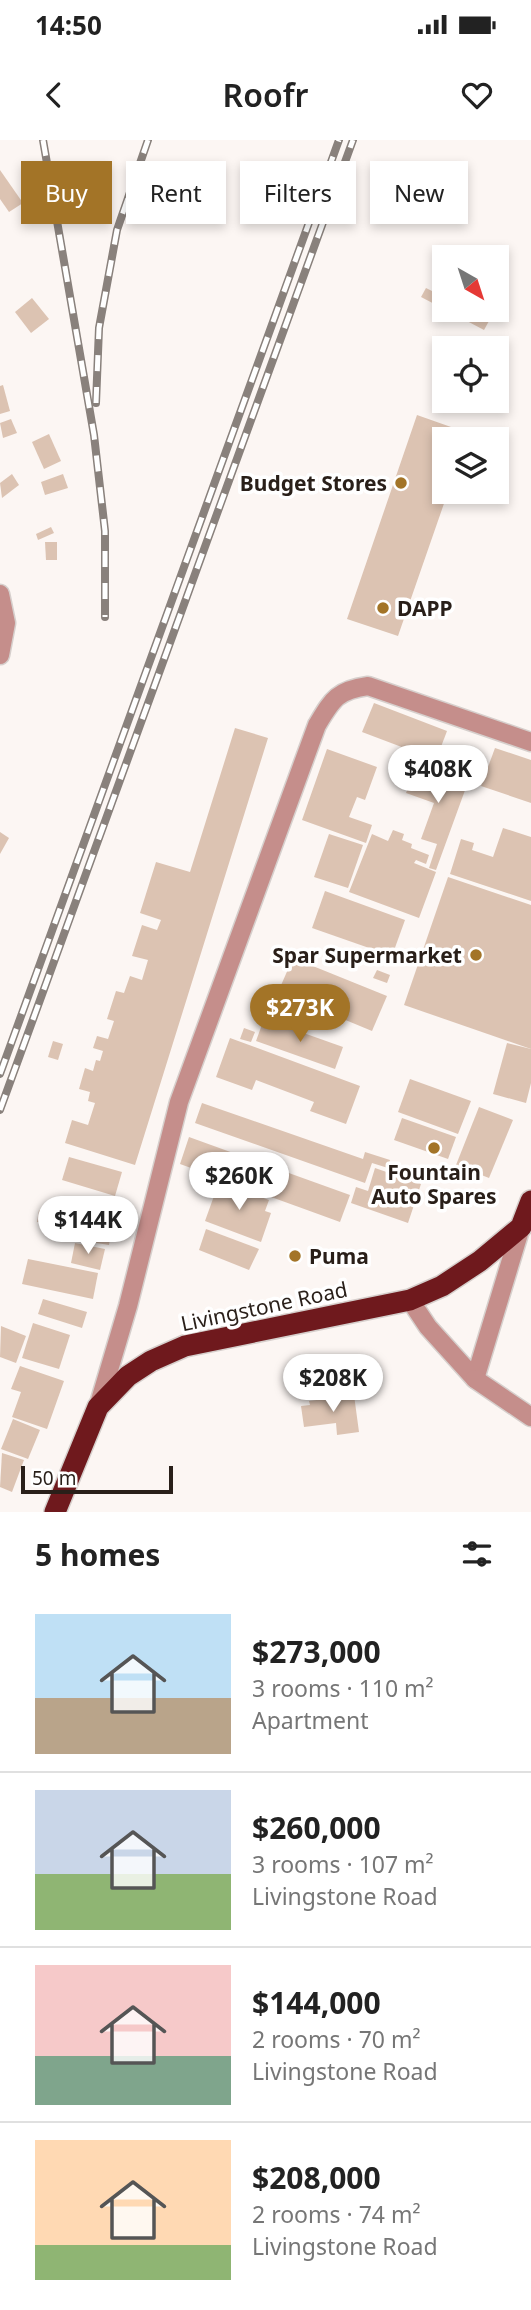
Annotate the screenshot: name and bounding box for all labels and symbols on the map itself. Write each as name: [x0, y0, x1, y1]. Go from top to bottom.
north arrow: [432, 245, 509, 322]
place label: Budget Stores: [240, 469, 387, 497]
marker: Budget Stores: [393, 475, 409, 491]
place label: DAPP: [397, 594, 453, 622]
marker: DAPP: [375, 600, 391, 616]
pin: $408K: [389, 746, 487, 805]
place label: Spar Supermarket: [272, 941, 462, 969]
marker: Spar Supermarket: [468, 947, 484, 963]
pin: $273K: [251, 984, 349, 1044]
marker: Fountain Auto Spares: [426, 1140, 442, 1156]
pin: $260K: [190, 1152, 288, 1212]
place label: Fountain Auto Spares: [371, 1158, 497, 1210]
pin: $144K: [39, 1196, 137, 1256]
place label: Puma: [309, 1242, 369, 1270]
marker: Puma: [287, 1248, 303, 1264]
street label: Livingstone Road: [178, 1275, 350, 1337]
pin: $208K: [284, 1354, 382, 1414]
scale bar: [21, 1463, 173, 1495]

